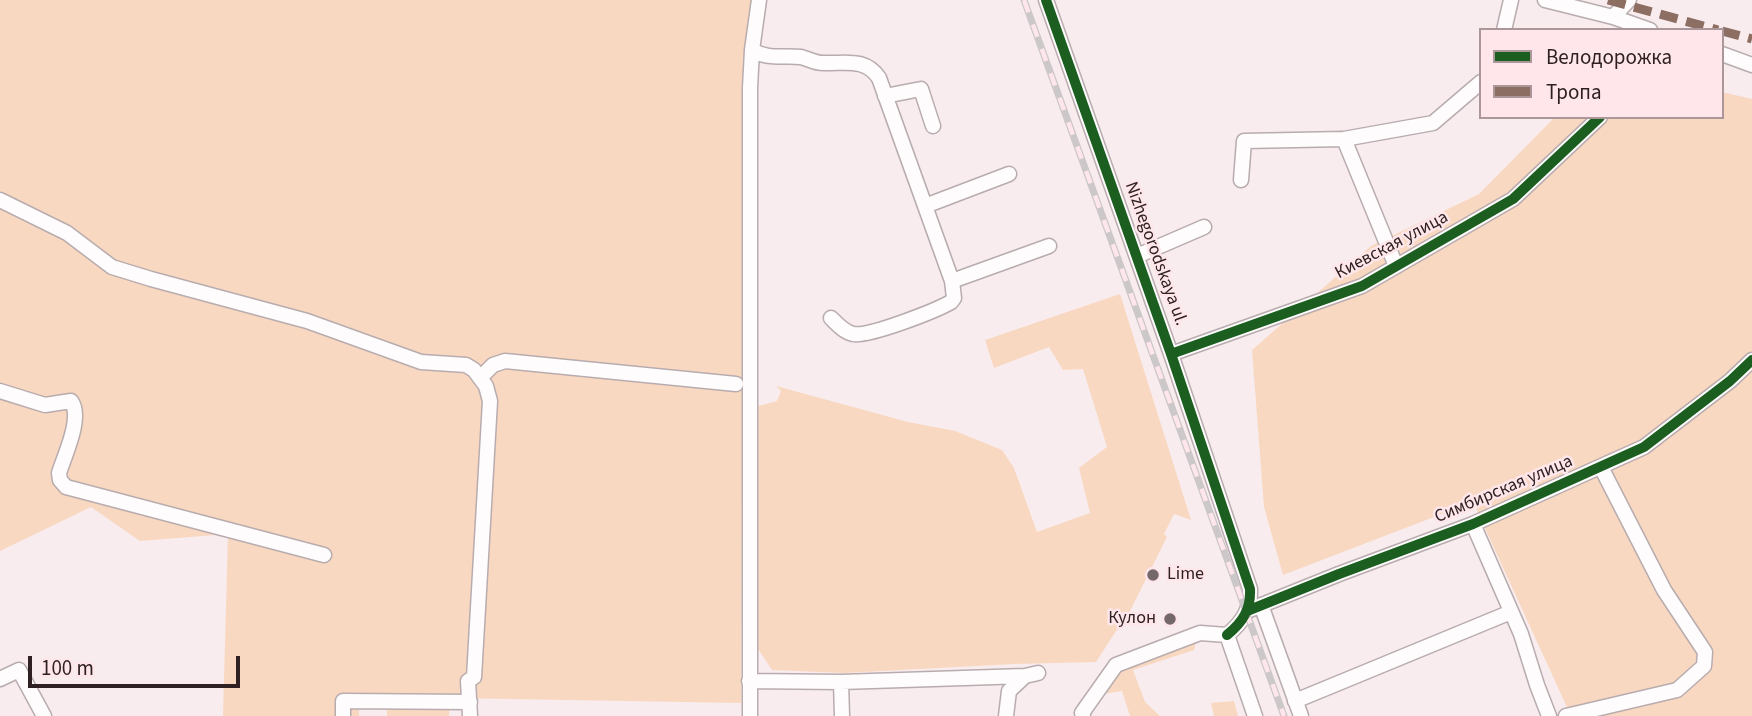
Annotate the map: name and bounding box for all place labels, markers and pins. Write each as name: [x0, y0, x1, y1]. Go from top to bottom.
place label: Lime: [1167, 564, 1204, 586]
marker: Lime: [1145, 567, 1161, 583]
place label: Кулон: [1108, 608, 1156, 630]
marker: Кулон: [1162, 611, 1178, 627]

